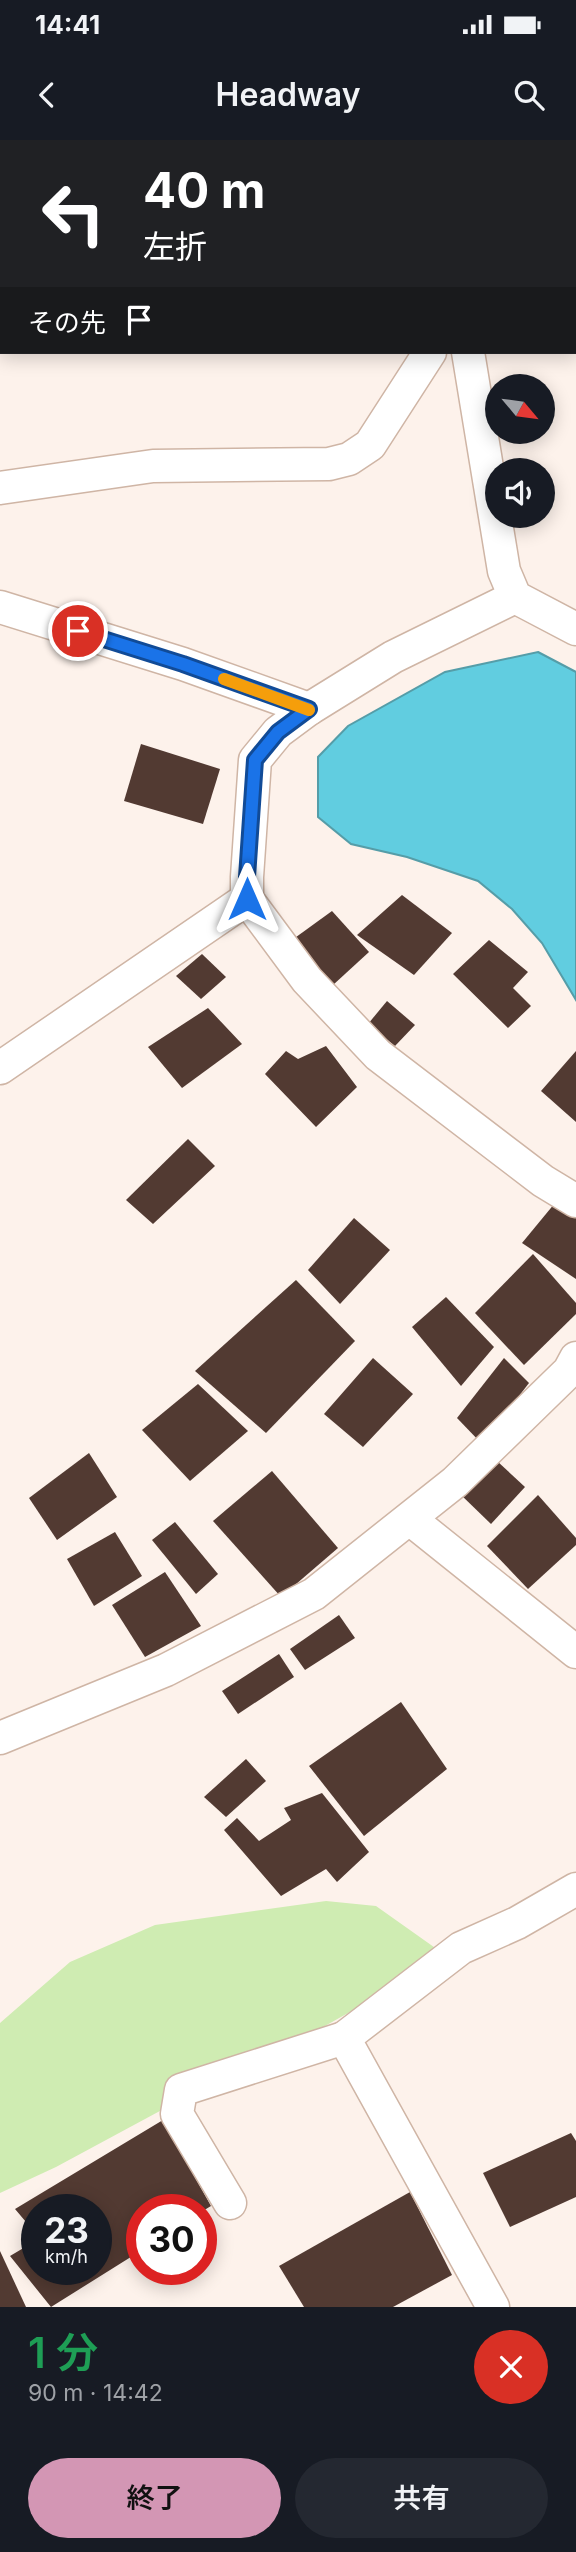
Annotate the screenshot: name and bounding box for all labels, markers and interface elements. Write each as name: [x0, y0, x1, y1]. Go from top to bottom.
text: 14:41: [35, 9, 100, 40]
text: Headway: [216, 75, 360, 114]
icon: back: [28, 76, 66, 114]
icon: search: [510, 76, 548, 114]
text: 40 m: [143, 161, 266, 220]
icon: left: [28, 168, 119, 259]
text: 左折: [143, 227, 207, 266]
icon: arrive: [120, 301, 158, 339]
text: その先: [28, 307, 106, 338]
north arrow: [485, 374, 555, 444]
map controls: [485, 374, 555, 528]
button: sound: [485, 458, 555, 528]
pin: [48, 601, 108, 661]
icon: arrive: [59, 612, 97, 650]
position arrow: [210, 862, 284, 936]
speed limit sign: 30: [126, 2194, 217, 2285]
text: 23: [44, 2209, 89, 2251]
text: km/h: [45, 2246, 88, 2267]
text: 1 分: [28, 2327, 98, 2378]
button: close: [474, 2330, 548, 2404]
text: 90 m · 14:42: [28, 2379, 163, 2407]
button: 終了: [28, 2458, 281, 2538]
button: 共有: [295, 2458, 548, 2538]

